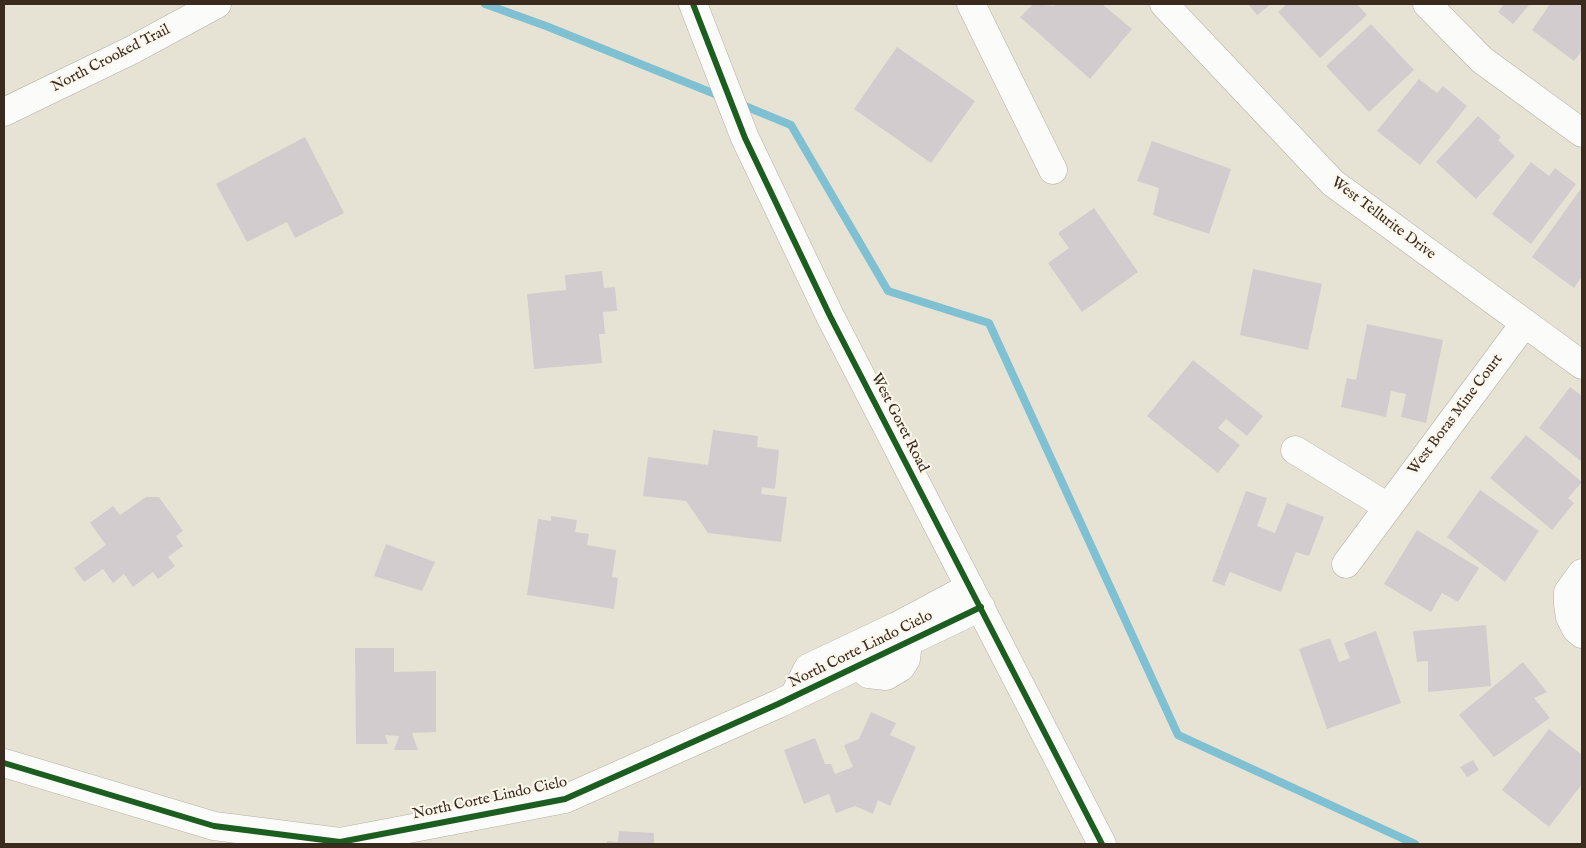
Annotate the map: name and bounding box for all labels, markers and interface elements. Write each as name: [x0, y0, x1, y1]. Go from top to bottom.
street label: North Crooked Trail: [49, 21, 173, 97]
street label: West Tellurite Drive: [1327, 174, 1439, 264]
street label: West Boras Mine Court: [1405, 351, 1507, 479]
street label: West Goret Road: [866, 370, 932, 476]
street label: North Corte Lindo Cielo: [786, 607, 936, 693]
street label: North Corte Lindo Cielo: [411, 774, 569, 824]

